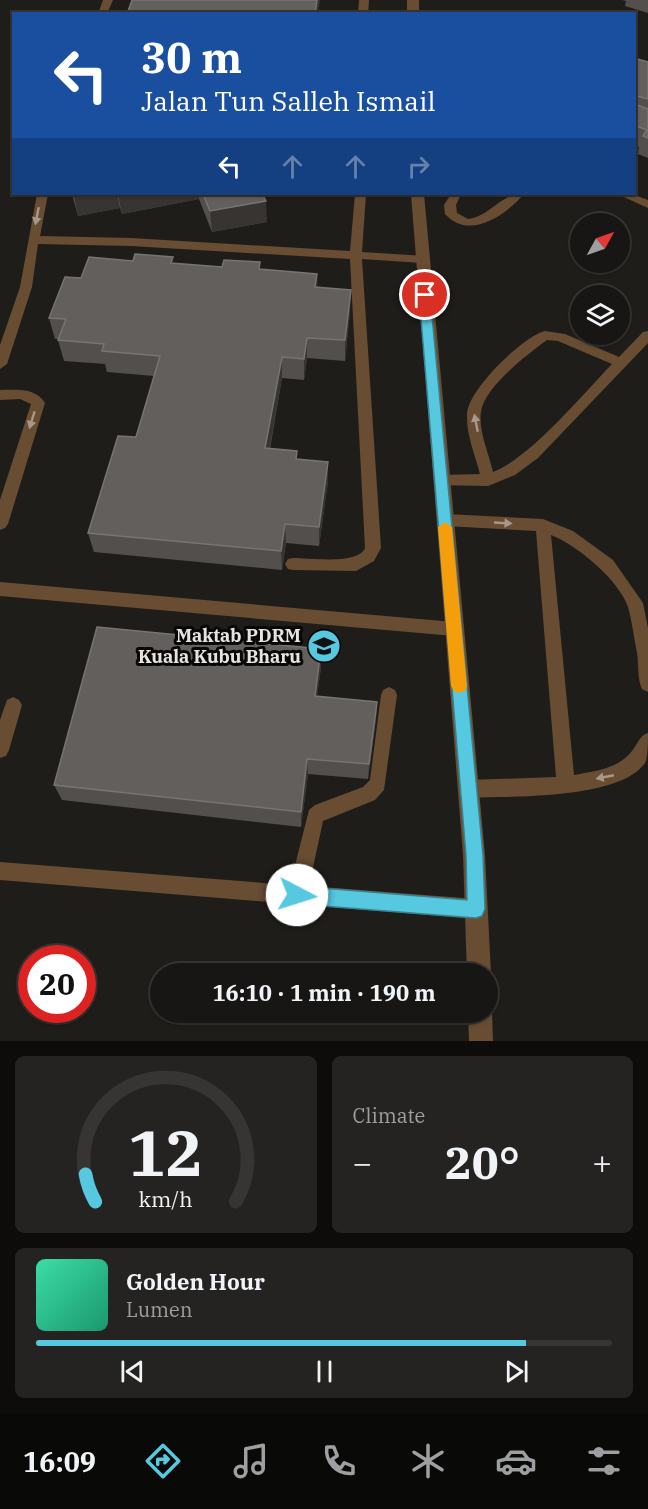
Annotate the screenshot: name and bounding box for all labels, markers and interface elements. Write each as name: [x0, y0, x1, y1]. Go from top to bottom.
text: 30 m: [141, 30, 242, 85]
icon: left: [42, 36, 120, 114]
text: Jalan Tun Salleh Ismail: [141, 83, 436, 118]
icon: left: [213, 150, 246, 183]
icon: ahead: [276, 150, 309, 183]
icon: ahead: [339, 150, 372, 183]
icon: right: [402, 150, 435, 183]
one-way arrow: [32, 207, 41, 226]
north arrow: [570, 213, 630, 273]
map controls: [570, 213, 630, 345]
pin: [399, 269, 450, 320]
icon: arrive: [408, 278, 441, 311]
button: layers: [570, 285, 630, 345]
one-way arrow: [27, 411, 36, 429]
one-way arrow: [471, 413, 480, 432]
one-way arrow: [494, 519, 513, 528]
place label: Maktab PDRM Kuala Kubu Bharu: [138, 624, 301, 668]
school or university icon: Maktab PDRM Kuala Kubu Bharu: [306, 628, 342, 664]
one-way arrow: [595, 773, 614, 782]
position arrow: [265, 863, 329, 927]
speed limit sign: 20: [18, 945, 96, 1023]
text: 16:10 · 1 min · 190 m: [212, 978, 436, 1007]
text: Climate: [353, 1102, 425, 1129]
text: 12: [128, 1112, 203, 1193]
text: 20°: [445, 1133, 520, 1191]
text: −: [353, 1141, 372, 1184]
text: +: [592, 1141, 612, 1184]
text: km/h: [139, 1185, 193, 1213]
text: Golden Hour: [126, 1267, 265, 1296]
text: Lumen: [126, 1296, 193, 1323]
icon: previous: [116, 1355, 149, 1388]
icon: pause: [308, 1355, 341, 1388]
icon: next: [500, 1355, 533, 1388]
icon: directions: [142, 1440, 184, 1482]
icon: music: [230, 1440, 272, 1482]
icon: phone: [318, 1440, 360, 1482]
icon: climate: [407, 1440, 449, 1482]
icon: car: [495, 1440, 537, 1482]
icon: filters: [583, 1440, 625, 1482]
text: 16:09: [23, 1444, 96, 1479]

